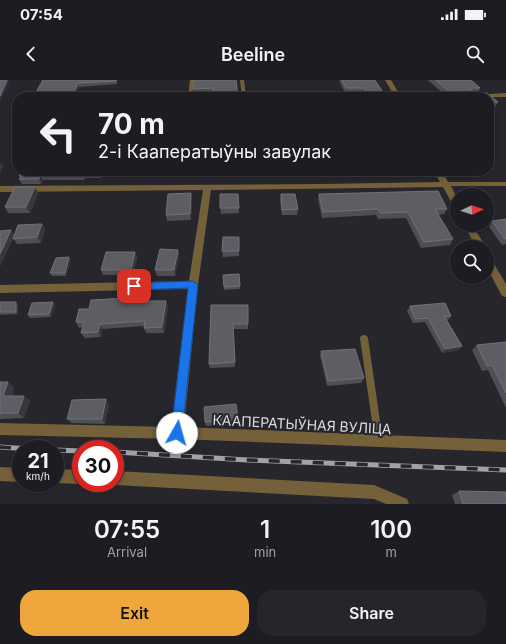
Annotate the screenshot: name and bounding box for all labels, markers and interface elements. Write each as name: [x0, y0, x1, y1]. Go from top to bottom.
text: 07:54: [20, 5, 63, 24]
icon: back: [20, 43, 42, 65]
icon: search: [464, 43, 486, 65]
text: Beeline: [221, 44, 285, 65]
text: 70 m: [98, 107, 165, 141]
icon: left: [32, 108, 84, 160]
text: 2-і Кааператыўны завулак: [98, 141, 331, 162]
north arrow: [450, 188, 494, 232]
map controls: [450, 188, 494, 284]
button: search: [450, 240, 494, 284]
pin: [117, 269, 151, 303]
icon: arrive: [123, 275, 145, 297]
street label: КААПЕРАТЫЎНАЯ ВУЛІЦА: [212, 410, 392, 437]
position arrow: [156, 412, 198, 454]
speed limit sign: 30: [72, 440, 124, 492]
text: 21: [27, 449, 49, 473]
text: km/h: [26, 470, 50, 482]
text: 07:55: [94, 515, 160, 544]
text: 1: [260, 515, 270, 544]
text: 100: [370, 515, 412, 544]
text: Arrival: [107, 544, 147, 560]
text: min: [254, 544, 276, 560]
text: m: [385, 544, 397, 560]
button: Exit: [20, 590, 249, 636]
button: Share: [257, 590, 486, 636]

